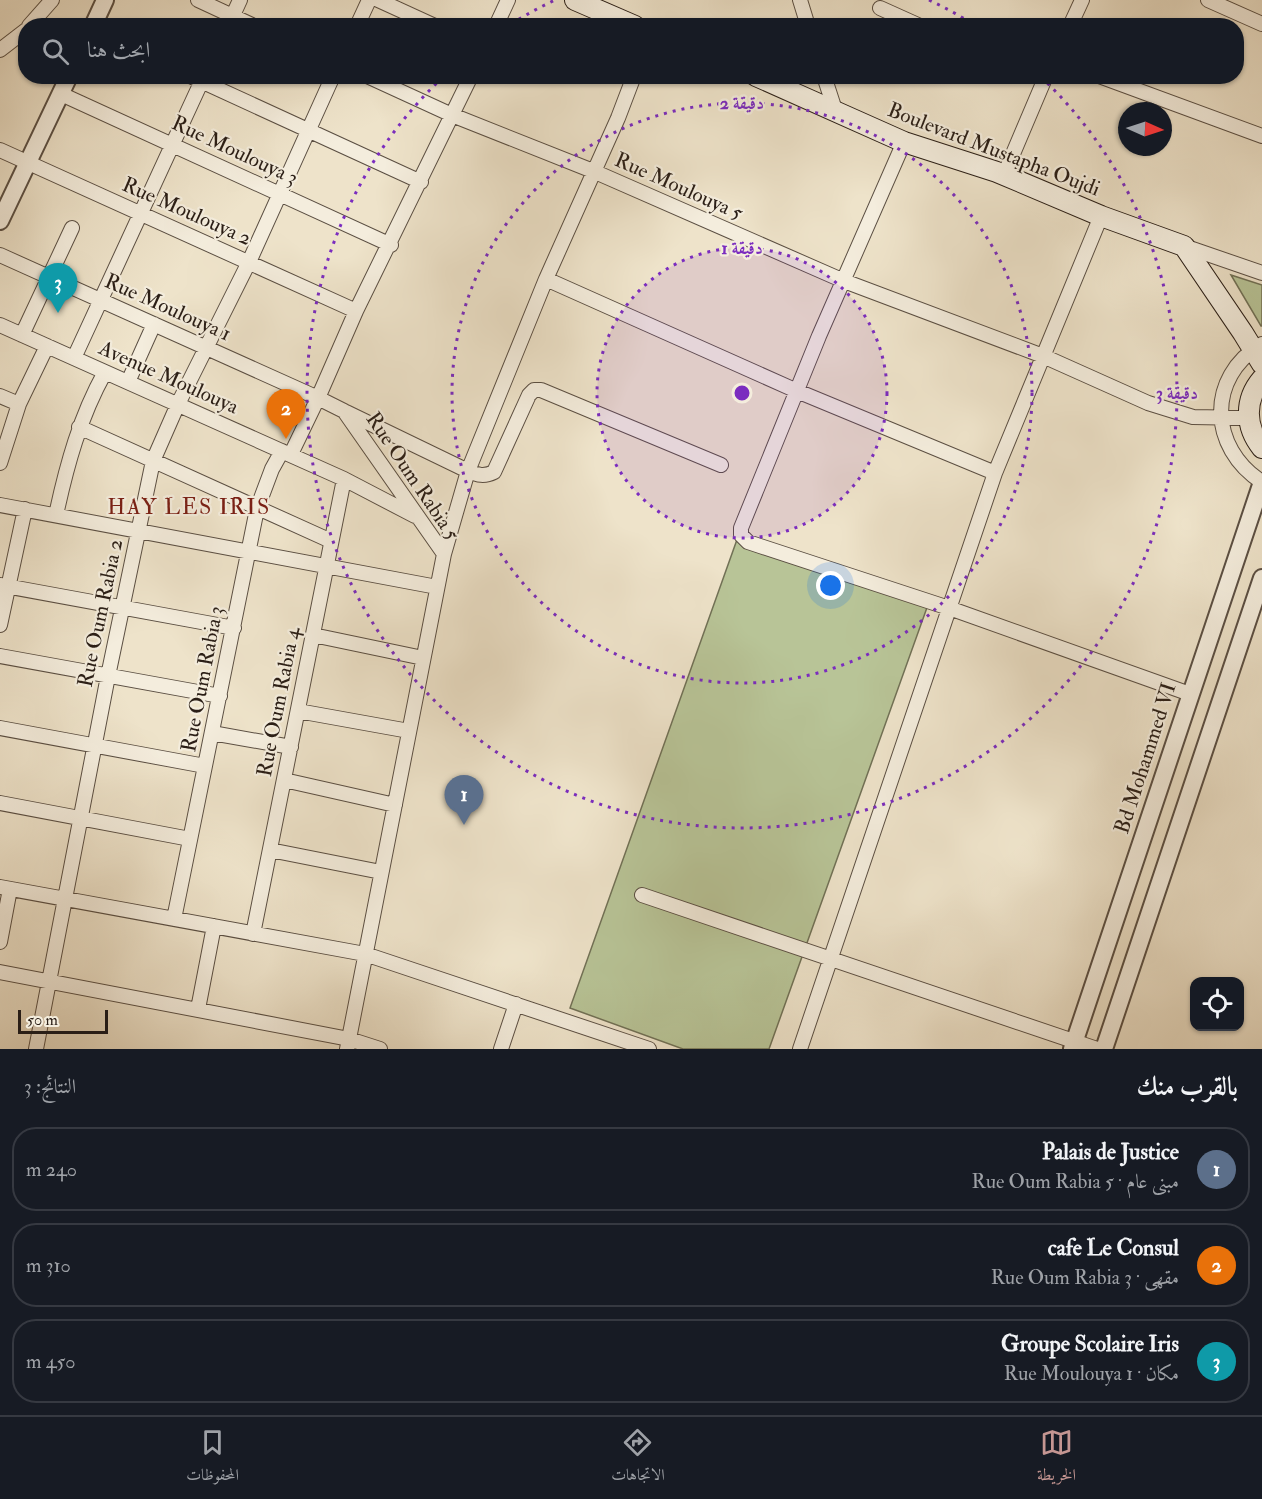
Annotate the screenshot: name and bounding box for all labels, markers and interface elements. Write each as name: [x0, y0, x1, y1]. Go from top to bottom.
search box: [18, 18, 1244, 84]
icon: search: [39, 35, 72, 68]
text: ابحث هنا: [87, 36, 150, 64]
text: 2 دقيقة: [720, 92, 764, 115]
street label: Boulevard Mustapha Oujdi: [884, 96, 1104, 203]
north arrow: [1118, 102, 1172, 156]
street label: Rue Moulouya 3: [167, 109, 302, 191]
street label: Rue Moulouya 5: [611, 146, 748, 227]
street label: Rue Moulouya 2: [118, 171, 256, 252]
text: 1 دقيقة: [721, 237, 763, 260]
pin: 3: [38, 264, 78, 313]
street label: Rue Moulouya 1: [100, 268, 235, 347]
street label: Avenue Moulouya: [94, 334, 243, 420]
text: 3 دقيقة: [1156, 382, 1198, 405]
centre of rings: [732, 383, 752, 403]
pin: 2: [266, 390, 306, 439]
street label: Rue Oum Rabia 5: [360, 407, 466, 546]
district label: HAY LES IRIS: [107, 493, 271, 521]
street label: Rue Oum Rabia 2: [72, 537, 129, 690]
your location: [816, 571, 845, 600]
street label: Rue Oum Rabia 3: [175, 604, 230, 754]
street label: Rue Oum Rabia 4: [251, 624, 307, 779]
street label: Bd Mohammed VI: [1108, 679, 1183, 837]
pin: 1: [444, 776, 484, 825]
map controls: [1190, 977, 1244, 1031]
button: locate: [1190, 977, 1244, 1031]
scale bar: [18, 1007, 108, 1034]
text: 50 m: [27, 1010, 58, 1030]
text: بالقرب منك: [1136, 1071, 1238, 1103]
text: النتائج: 3: [24, 1074, 76, 1099]
text: Palais de Justice: [1042, 1138, 1179, 1166]
text: 240 m: [26, 1157, 77, 1182]
text: 1: [1213, 1157, 1220, 1182]
text: مبنى عام · Rue Oum Rabia 5: [972, 1169, 1179, 1194]
text: cafe Le Consul: [1048, 1234, 1179, 1262]
text: 310 m: [26, 1253, 71, 1278]
text: 2: [1211, 1253, 1222, 1278]
text: مقهى · Rue Oum Rabia 3: [991, 1265, 1179, 1290]
text: Groupe Scolaire Iris: [1001, 1330, 1179, 1358]
text: 450 m: [26, 1349, 75, 1374]
text: 3: [1213, 1349, 1220, 1374]
text: مكان · Rue Moulouya 1: [1004, 1361, 1179, 1386]
tab: المحفوظات: [186, 1426, 239, 1490]
tab: الاتجاهات: [611, 1426, 665, 1490]
tab: الخريطة: [1037, 1426, 1076, 1490]

